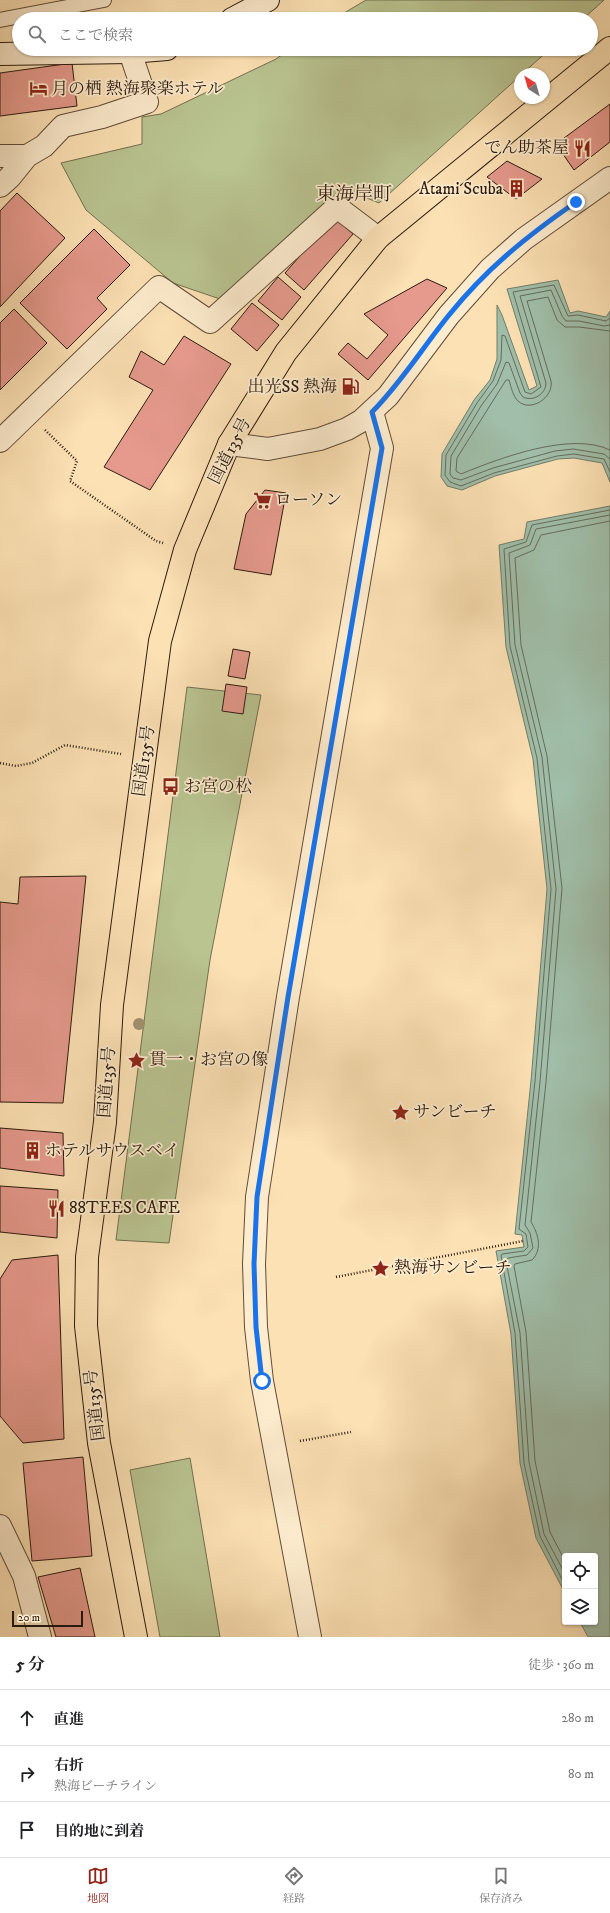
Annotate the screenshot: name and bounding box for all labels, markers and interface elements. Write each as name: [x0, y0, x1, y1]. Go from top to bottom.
search box: [12, 12, 598, 56]
icon: search: [26, 23, 48, 45]
text: ここで検索: [58, 26, 133, 45]
north arrow: [514, 68, 550, 104]
place label: 月の栖 熱海聚楽ホテル: [51, 78, 224, 100]
hotel icon: 月の栖 熱海聚楽ホテル: [28, 79, 48, 99]
place label: でん助茶屋: [484, 137, 569, 159]
restaurant icon: でん助茶屋: [572, 138, 592, 158]
place label: Atami Scuba: [419, 178, 504, 200]
building icon: Atami Scuba: [506, 179, 526, 199]
district label: 東海岸町: [316, 183, 392, 206]
route end: [567, 193, 585, 211]
place label: 出光SS 熱海: [248, 376, 337, 398]
fuel station icon: 出光SS 熱海: [340, 377, 360, 397]
street label: 国道135号: [204, 414, 256, 488]
place label: ローソン: [275, 489, 342, 511]
supermarket icon: ローソン: [252, 490, 272, 510]
street label: 国道135号: [128, 724, 160, 798]
place label: お宮の松: [184, 776, 252, 798]
bus stop icon: お宮の松: [161, 777, 181, 797]
street label: 国道135号: [94, 1045, 120, 1119]
place label: 貫一・お宮の像: [149, 1049, 268, 1071]
place icon: 貫一・お宮の像: [126, 1050, 146, 1070]
place label: サンビーチ: [413, 1101, 496, 1123]
place icon: サンビーチ: [390, 1102, 410, 1122]
place label: ホテルサウスベイ: [45, 1140, 180, 1162]
building icon: ホテルサウスベイ: [22, 1141, 42, 1161]
place label: 88TEES CAFE: [69, 1197, 180, 1219]
restaurant icon: 88TEES CAFE: [46, 1198, 66, 1218]
place label: 熱海サンビーチ: [394, 1257, 511, 1279]
place icon: 熱海サンビーチ: [371, 1258, 391, 1278]
street label: 国道135号: [80, 1368, 110, 1442]
route start: [253, 1372, 271, 1390]
map controls: [562, 1553, 598, 1625]
button: locate: [562, 1553, 598, 1589]
button: layers: [562, 1589, 598, 1625]
scale bar: [12, 1609, 83, 1628]
text: 20 m: [18, 1611, 40, 1625]
text: 5 分: [16, 1654, 45, 1676]
text: 徒歩 · 360 m: [528, 1657, 594, 1673]
icon: ahead: [16, 1707, 38, 1729]
text: 直進: [54, 1710, 84, 1729]
text: 280 m: [562, 1710, 594, 1726]
text: 右折: [54, 1756, 84, 1775]
icon: right: [16, 1763, 38, 1785]
text: 80 m: [568, 1766, 594, 1782]
text: 熱海ビーチライン: [54, 1778, 157, 1794]
icon: arrive: [16, 1819, 38, 1841]
text: 目的地に到着: [54, 1822, 144, 1841]
tab: 地図: [87, 1865, 109, 1906]
tab: 経路: [283, 1865, 305, 1906]
tab: 保存済み: [479, 1865, 523, 1906]

